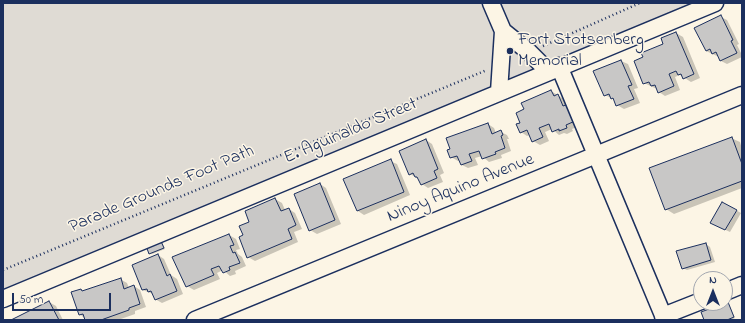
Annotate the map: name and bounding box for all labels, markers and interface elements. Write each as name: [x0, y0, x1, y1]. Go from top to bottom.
place label: Fort Stotsenberg Memorial: [518, 30, 644, 72]
marker: Fort Stotsenberg Memorial: [505, 46, 515, 56]
street label: E. Aguinaldo Street: [281, 94, 421, 170]
street label: Parade Grounds Foot Path: [66, 141, 258, 239]
street label: Ninoy Aquino Avenue: [384, 150, 538, 228]
north arrow: [693, 271, 733, 311]
text: N: [709, 272, 717, 288]
scale bar: [14, 285, 113, 311]
text: 50 m: [19, 291, 43, 309]

